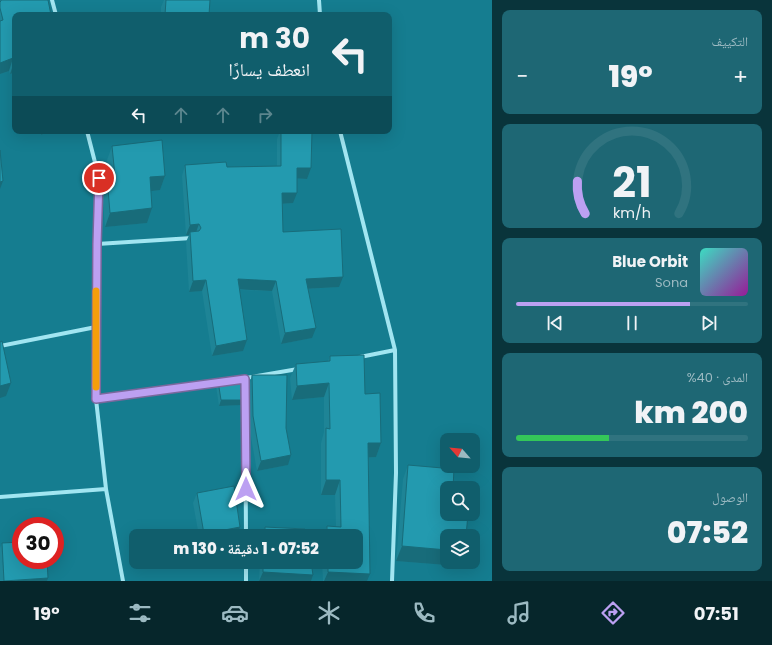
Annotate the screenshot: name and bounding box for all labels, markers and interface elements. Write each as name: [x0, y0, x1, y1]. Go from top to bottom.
text: 30 m: [239, 19, 310, 58]
icon: left: [324, 28, 376, 80]
text: التكييف: [712, 32, 748, 51]
text: 19°: [608, 55, 653, 98]
text: انعطف يسارًا: [229, 57, 310, 82]
text: −: [516, 61, 528, 92]
text: +: [733, 61, 748, 92]
icon: left: [128, 104, 150, 126]
icon: ahead: [170, 104, 192, 126]
icon: ahead: [212, 104, 234, 126]
icon: right: [254, 104, 276, 126]
text: 21: [612, 153, 652, 212]
pin: [82, 161, 116, 195]
icon: arrive: [88, 167, 110, 189]
text: km/h: [613, 203, 651, 223]
text: Blue Orbit: [612, 251, 688, 272]
text: Sona: [655, 273, 688, 292]
icon: previous: [544, 312, 566, 334]
icon: pause: [621, 312, 643, 334]
icon: next: [698, 312, 720, 334]
text: المدى · 40%: [687, 368, 748, 387]
text: 200 km: [634, 391, 748, 434]
north arrow: [440, 433, 480, 473]
map controls: [440, 433, 480, 569]
position arrow: [225, 468, 267, 510]
button: search: [440, 481, 480, 521]
text: الوصول: [712, 488, 748, 507]
text: 07:52: [667, 511, 748, 554]
speed limit sign: 30: [12, 517, 64, 569]
button: layers: [440, 529, 480, 569]
text: 07:52 · 1 دقيقة · 130 m: [173, 538, 319, 559]
icon: filters: [126, 599, 154, 627]
icon: car: [221, 599, 249, 627]
icon: climate: [315, 599, 343, 627]
icon: phone: [410, 599, 438, 627]
icon: music: [505, 599, 533, 627]
icon: directions: [599, 599, 627, 627]
text: 19°: [33, 601, 59, 626]
text: 07:51: [694, 601, 739, 626]

